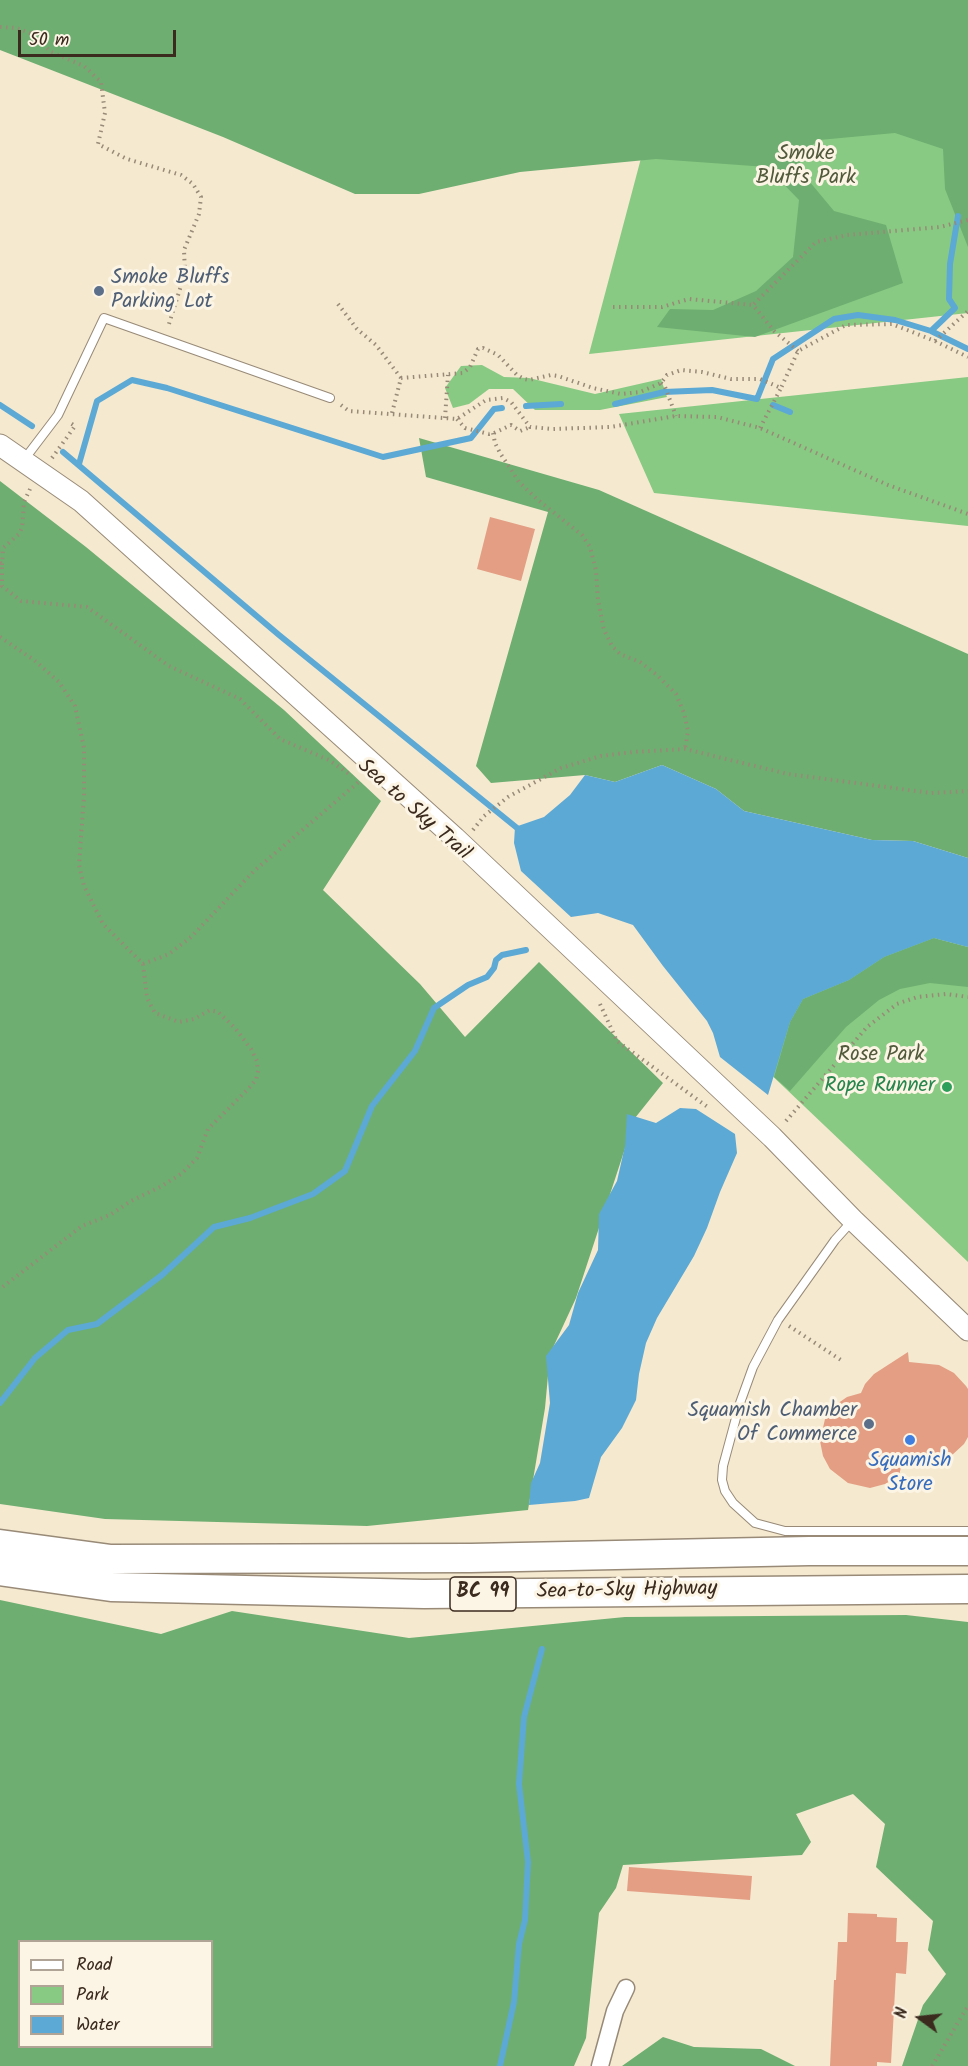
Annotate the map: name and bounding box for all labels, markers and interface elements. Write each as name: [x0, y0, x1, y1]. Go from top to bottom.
scale bar: [21, 18, 178, 56]
text: 50 m: [29, 26, 69, 55]
park label: Smoke Bluffs Park: [756, 142, 856, 192]
place label: Smoke Bluffs Parking Lot: [111, 266, 229, 316]
marker: Smoke Bluffs Parking Lot: [92, 284, 106, 298]
street label: Sea to Sky Trail: [351, 755, 475, 867]
park label: Rose Park: [838, 1043, 924, 1069]
place label: Rope Runner: [824, 1074, 935, 1100]
marker: Rope Runner: [940, 1080, 954, 1094]
place label: Squamish Chamber Of Commerce: [688, 1399, 857, 1449]
marker: Squamish Chamber Of Commerce: [862, 1417, 876, 1431]
marker: Squamish Store: [903, 1433, 917, 1447]
place label: Squamish Store: [869, 1449, 951, 1499]
road number: BC 99: [450, 1577, 516, 1611]
street label: Sea-to-Sky Highway: [536, 1578, 718, 1606]
legend: [18, 1940, 213, 2048]
text: Road: [76, 1951, 112, 1980]
text: Park: [76, 1981, 109, 2010]
north arrow: [890, 1988, 950, 2048]
text: N: [889, 2005, 916, 2021]
text: Water: [76, 2011, 120, 2040]

